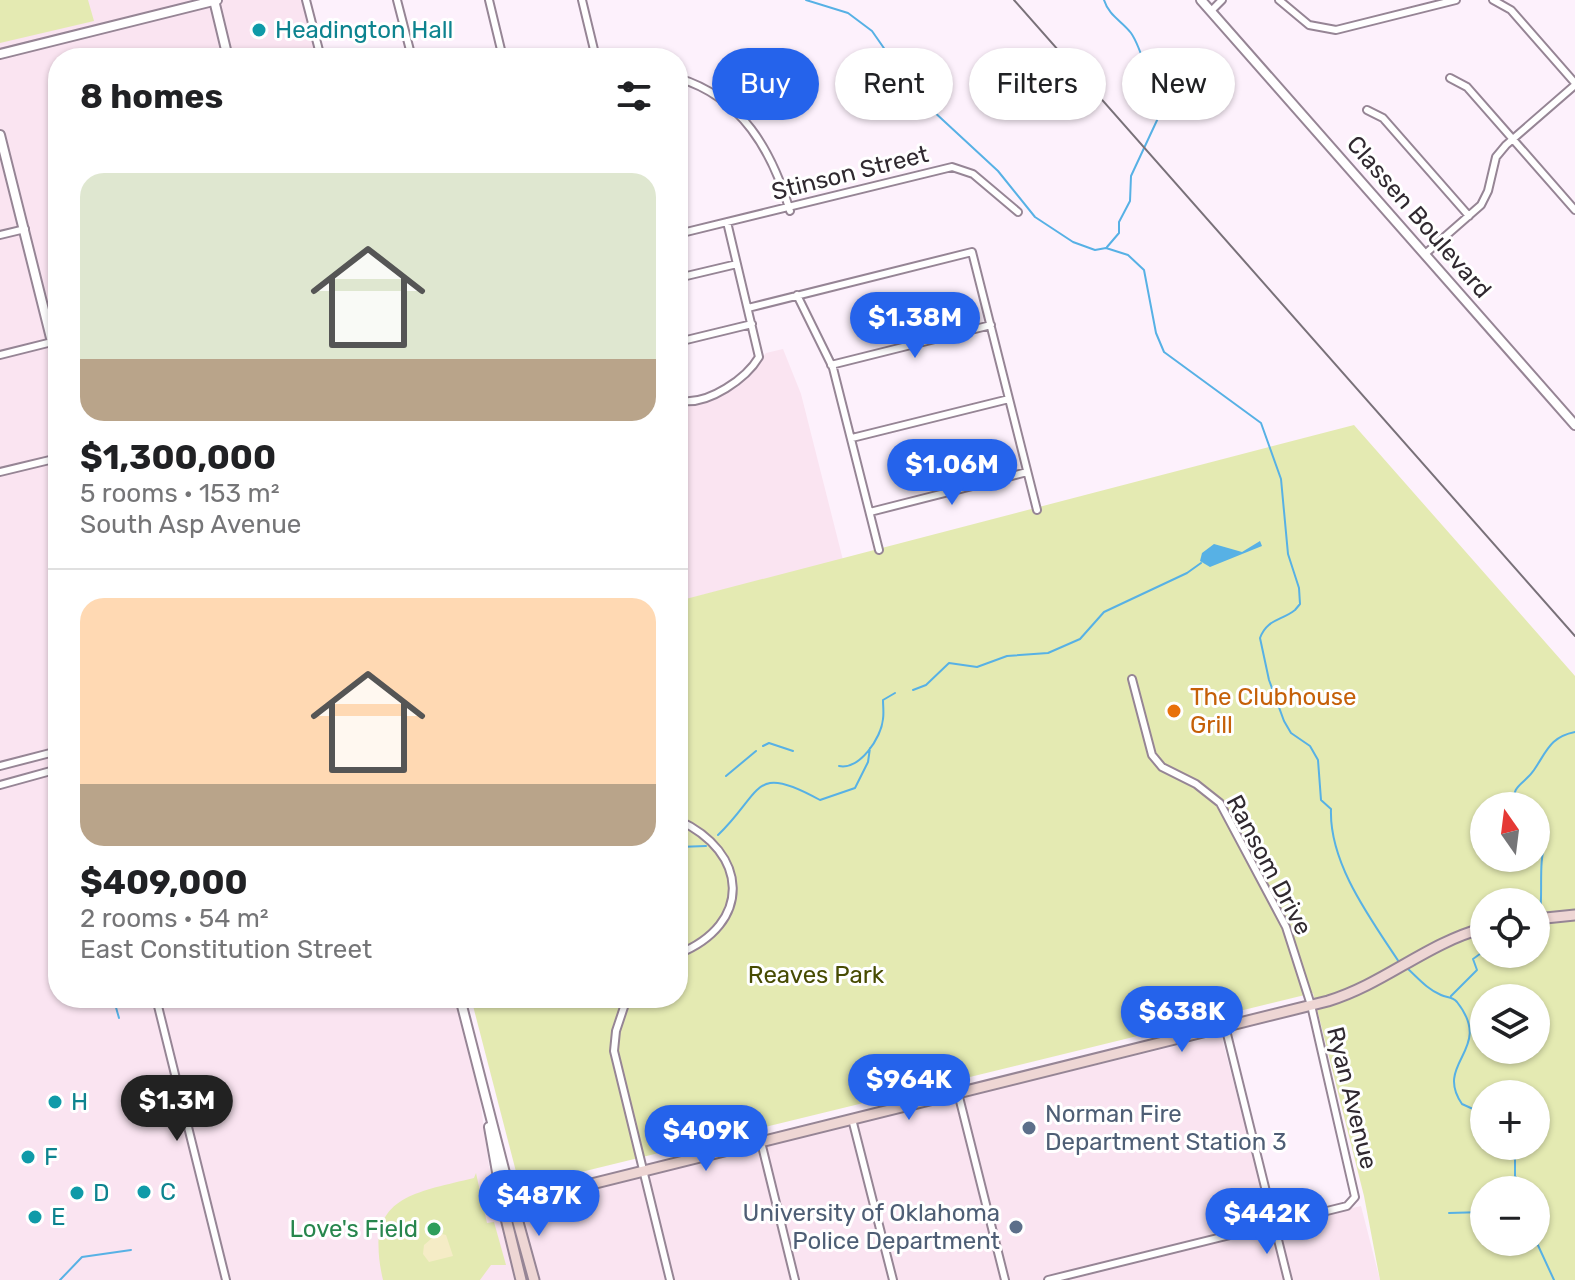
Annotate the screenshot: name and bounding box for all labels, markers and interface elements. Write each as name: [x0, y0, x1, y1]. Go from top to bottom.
place label: Headington Hall: [275, 16, 453, 44]
marker: Headington Hall: [250, 21, 268, 39]
chip: Buy: [712, 48, 819, 120]
chip: Rent: [835, 48, 953, 120]
chip: Filters: [969, 48, 1106, 120]
chip: New: [1122, 48, 1235, 120]
icon: filters: [612, 74, 656, 118]
text: 8 homes: [80, 76, 223, 117]
street label: Classen Boulevard: [1341, 130, 1497, 304]
street label: Stinson Street: [769, 140, 931, 206]
icon: home: [296, 225, 440, 369]
pin: $1.38M: [850, 292, 980, 360]
text: $1.38M: [868, 302, 962, 333]
text: $1,300,000: [80, 437, 276, 478]
pin: $1.06M: [887, 439, 1017, 507]
text: $1.06M: [905, 449, 999, 480]
text: 5 rooms · 153 m²: [80, 478, 280, 509]
text: South Asp Avenue: [80, 509, 301, 540]
icon: home: [296, 650, 440, 794]
place label: The Clubhouse Grill: [1190, 683, 1356, 739]
marker: The Clubhouse Grill: [1165, 702, 1183, 720]
street label: Ransom Drive: [1220, 790, 1318, 940]
north arrow: [1470, 792, 1550, 872]
map controls: [1470, 792, 1550, 1256]
text: $409,000: [80, 862, 248, 903]
button: locate: [1470, 888, 1550, 968]
text: 2 rooms · 54 m²: [80, 903, 269, 934]
text: East Constitution Street: [80, 934, 372, 965]
park label: Reaves Park: [748, 961, 885, 989]
button: layers: [1470, 984, 1550, 1064]
pin: $638K: [1126, 986, 1238, 1054]
text: $638K: [1139, 996, 1225, 1027]
street label: Ryan Avenue: [1321, 1024, 1383, 1172]
pin: $964K: [853, 1054, 965, 1122]
text: $964K: [866, 1064, 952, 1095]
pin: $1.3M: [121, 1075, 233, 1143]
button: +: [1470, 1080, 1550, 1160]
text: $1.3M: [139, 1085, 215, 1116]
place label: H: [71, 1088, 88, 1116]
marker: H: [46, 1093, 64, 1111]
place label: Norman Fire Department Station 3: [1045, 1100, 1287, 1156]
pin: $409K: [650, 1105, 762, 1173]
text: $409K: [663, 1115, 749, 1146]
marker: Norman Fire Department Station 3: [1020, 1119, 1038, 1137]
place label: F: [44, 1143, 58, 1171]
marker: F: [19, 1148, 37, 1166]
pin: $487K: [483, 1170, 595, 1238]
button: −: [1470, 1176, 1550, 1256]
place label: C: [160, 1178, 176, 1206]
place label: D: [93, 1179, 110, 1207]
text: $487K: [497, 1180, 581, 1211]
marker: C: [135, 1183, 153, 1201]
marker: D: [68, 1184, 86, 1202]
pin: $442K: [1211, 1188, 1323, 1256]
text: $442K: [1223, 1198, 1311, 1229]
place label: University of Oklahoma Police Department: [743, 1199, 1000, 1255]
place label: E: [51, 1203, 66, 1231]
marker: E: [26, 1208, 44, 1226]
place label: Love's Field: [290, 1215, 418, 1243]
marker: University of Oklahoma Police Department: [1007, 1218, 1025, 1236]
marker: Love's Field: [425, 1220, 443, 1238]

